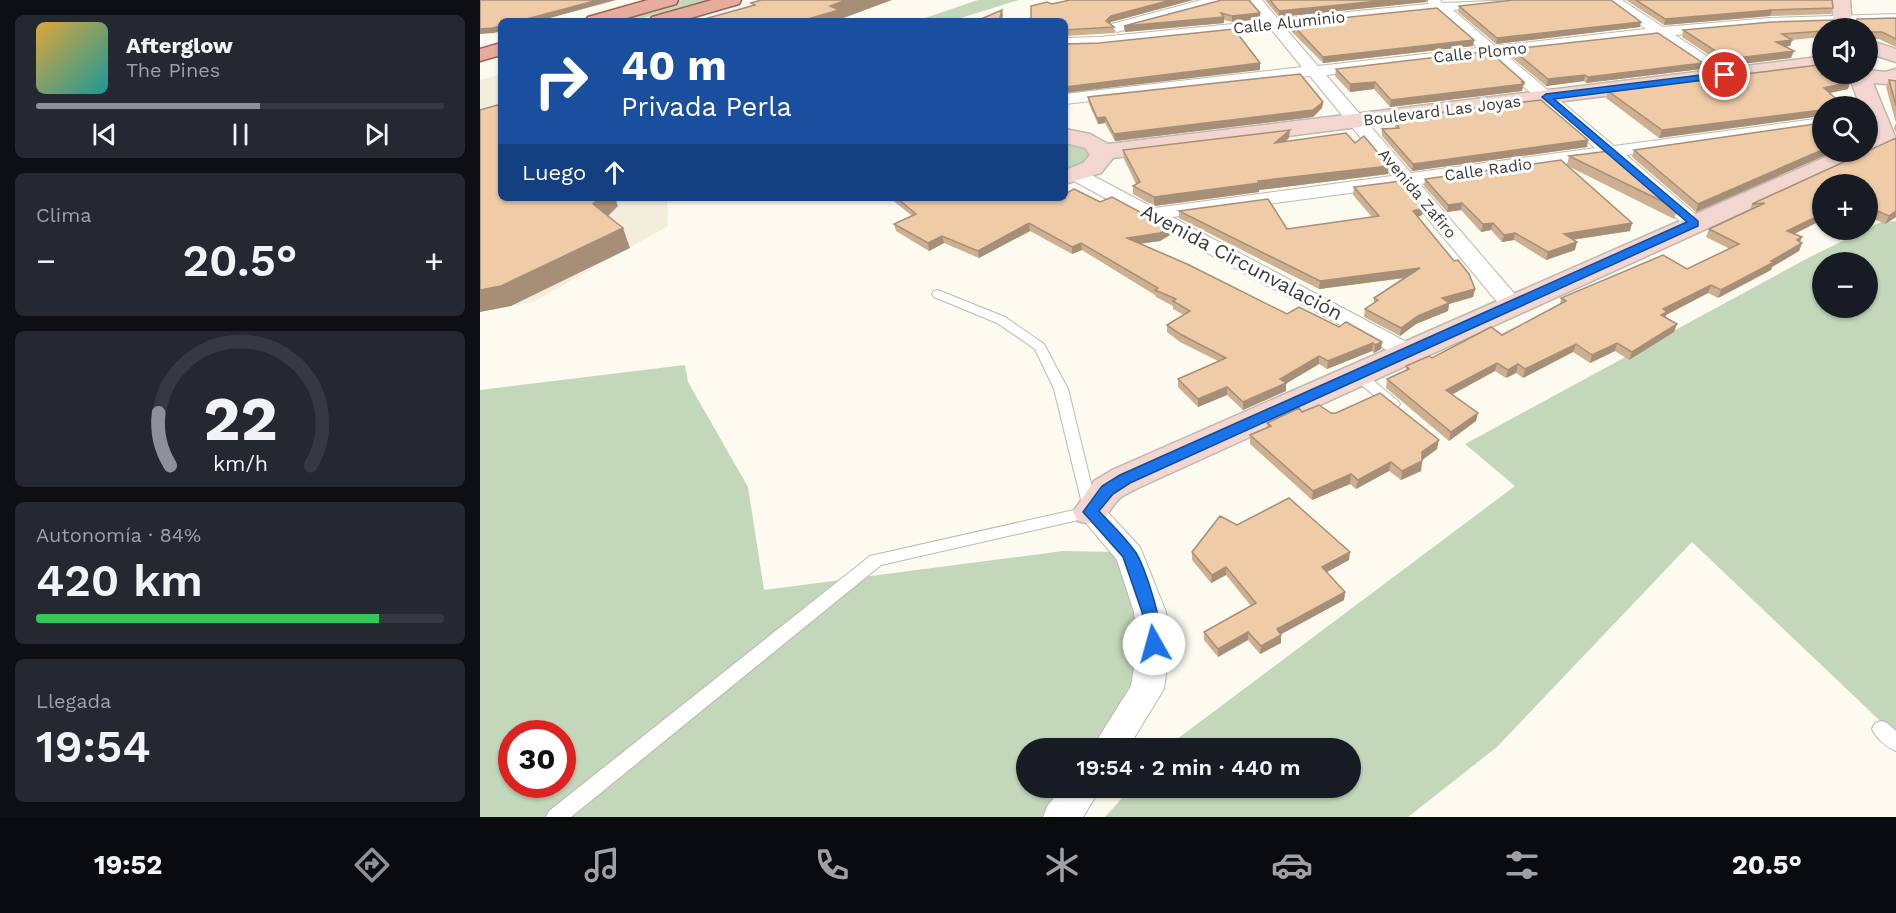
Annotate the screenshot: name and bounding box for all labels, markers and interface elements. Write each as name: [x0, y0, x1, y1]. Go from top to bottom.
street label: Calle Aluminio: [1232, 7, 1346, 38]
map controls: [1812, 18, 1878, 318]
button: sound: [1812, 18, 1878, 84]
text: Afterglow: [126, 33, 233, 58]
street label: Calle Plomo: [1433, 38, 1528, 67]
text: 40 m: [621, 41, 727, 90]
icon: right: [522, 42, 600, 120]
pin: [1699, 49, 1750, 100]
text: The Pines: [126, 58, 220, 82]
icon: arrive: [1708, 58, 1741, 91]
text: Privada Perla: [621, 91, 792, 123]
street label: Boulevard Las Joyas: [1362, 91, 1522, 130]
button: search: [1812, 96, 1878, 162]
icon: previous: [88, 118, 121, 151]
icon: pause: [224, 118, 257, 151]
icon: next: [360, 118, 393, 151]
street label: Avenida Zafiro: [1375, 145, 1461, 242]
street label: Calle Radio: [1443, 154, 1533, 185]
icon: ahead: [598, 156, 631, 189]
text: Luego: [522, 160, 586, 185]
button: +: [1812, 174, 1878, 240]
street label: Avenida Circunvalación: [1137, 199, 1347, 325]
text: Clima: [36, 203, 92, 227]
text: 20.5°: [182, 234, 298, 287]
text: −: [36, 241, 56, 280]
text: +: [424, 241, 444, 280]
button: −: [1812, 252, 1878, 318]
text: 22: [203, 382, 277, 455]
text: km/h: [212, 451, 268, 476]
text: Autonomía · 84%: [36, 523, 201, 547]
text: 420 km: [36, 554, 203, 607]
position arrow: [1122, 612, 1186, 676]
text: Llegada: [36, 689, 111, 713]
text: 19:54: [36, 720, 151, 773]
speed limit sign: 30: [498, 720, 576, 798]
text: 19:54 · 2 min · 440 m: [1077, 755, 1300, 780]
icon: directions: [351, 844, 393, 886]
icon: music: [581, 844, 623, 886]
icon: phone: [811, 844, 853, 886]
icon: climate: [1041, 844, 1083, 886]
icon: car: [1271, 844, 1313, 886]
icon: filters: [1501, 844, 1543, 886]
text: 19:52: [94, 849, 162, 881]
text: 20.5°: [1732, 849, 1802, 881]

